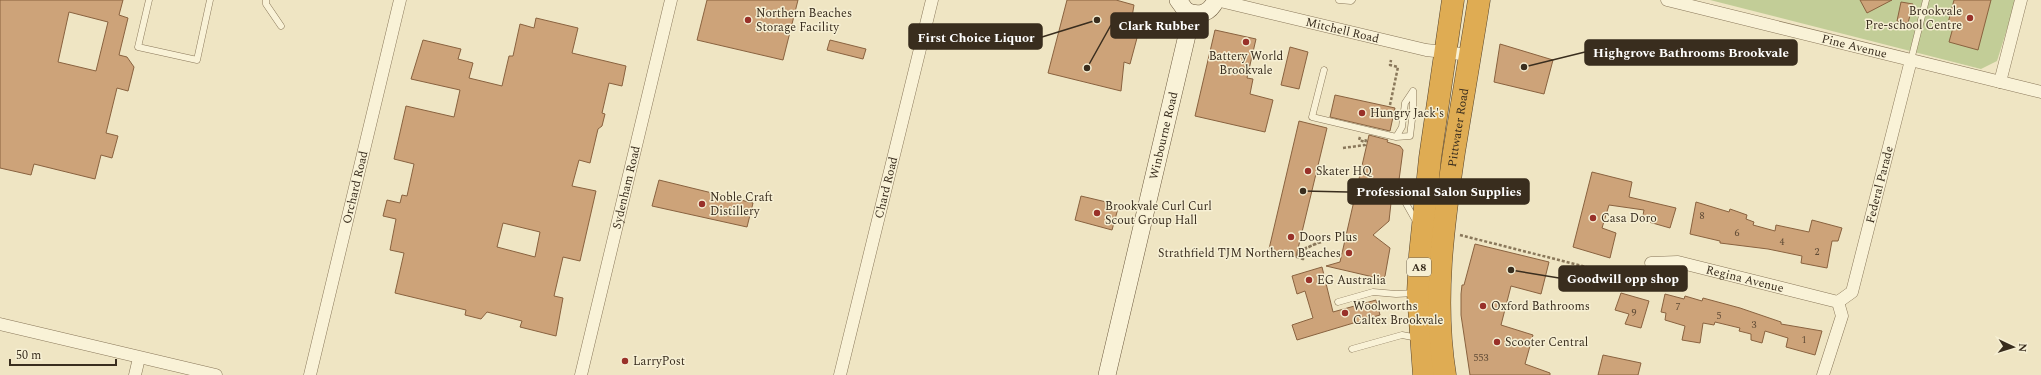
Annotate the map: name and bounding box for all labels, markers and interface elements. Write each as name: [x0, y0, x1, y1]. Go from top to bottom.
place label: Brookvale Pre-school Centre: [1865, 2, 1962, 35]
place label: Northern Beaches Storage Facility: [756, 4, 852, 37]
callout: Clark Rubber: [1111, 13, 1208, 38]
street label: Mitchell Road: [1304, 13, 1381, 49]
marker: Brookvale Pre-school Centre: [1965, 13, 1975, 23]
marker: Northern Beaches Storage Facility: [743, 15, 753, 25]
text: Clark Rubber: [1118, 16, 1200, 36]
callout: First Choice Liquor: [909, 24, 1042, 49]
text: First Choice Liquor: [917, 28, 1035, 48]
street label: Pine Avenue: [1820, 29, 1889, 64]
marker: Battery World Brookvale: [1241, 37, 1251, 47]
callout: Highgrove Bathrooms Brookvale: [1585, 40, 1797, 65]
text: Highgrove Bathrooms Brookvale: [1593, 43, 1789, 63]
place label: Battery World Brookvale: [1209, 47, 1284, 80]
street label: Pittwater Road: [1443, 86, 1474, 168]
street label: Winbourne Road: [1144, 89, 1183, 182]
place label: Hungry Jack's: [1370, 104, 1444, 123]
marker: Hungry Jack's: [1357, 108, 1367, 118]
street label: Sydenham Road: [607, 144, 646, 231]
street label: Federal Parade: [1861, 144, 1899, 225]
street label: Orchard Road: [338, 149, 374, 226]
street label: Chard Road: [870, 154, 903, 221]
place label: Skater HQ: [1316, 162, 1372, 181]
marker: Skater HQ: [1303, 166, 1313, 176]
callout: Professional Salon Supplies: [1348, 179, 1529, 204]
text: Professional Salon Supplies: [1356, 182, 1522, 202]
place label: Noble Craft Distillery: [710, 188, 773, 221]
place label: Brookvale Curl Curl Scout Group Hall: [1105, 197, 1212, 230]
marker: Noble Craft Distillery: [697, 199, 707, 209]
marker: Brookvale Curl Curl Scout Group Hall: [1092, 208, 1102, 218]
house number: 8: [1700, 208, 1705, 224]
place label: Casa Doro: [1601, 209, 1657, 228]
marker: Casa Doro: [1588, 213, 1598, 223]
house number: 6: [1735, 225, 1740, 241]
place label: Doors Plus: [1299, 228, 1357, 247]
marker: Doors Plus: [1286, 232, 1296, 242]
house number: 4: [1780, 234, 1785, 250]
place label: Strathfield TJM Northern Beaches: [1158, 244, 1341, 263]
house number: 2: [1815, 244, 1820, 260]
marker: Strathfield TJM Northern Beaches: [1344, 248, 1354, 258]
road number: A8: [1407, 258, 1431, 276]
street label: Regina Avenue: [1704, 260, 1786, 298]
callout: Goodwill opp shop: [1559, 266, 1687, 291]
text: Goodwill opp shop: [1567, 269, 1679, 289]
place label: EG Australia: [1317, 271, 1386, 290]
marker: EG Australia: [1304, 275, 1314, 285]
place label: Woolworths Caltex Brookvale: [1353, 297, 1443, 330]
place label: Oxford Bathrooms: [1491, 297, 1590, 316]
house number: 7: [1676, 299, 1681, 315]
marker: Oxford Bathrooms: [1478, 301, 1488, 311]
house number: 9: [1632, 305, 1637, 321]
marker: Woolworths Caltex Brookvale: [1340, 308, 1350, 318]
house number: 5: [1717, 308, 1722, 324]
house number: 3: [1752, 317, 1757, 333]
north arrow: [1993, 327, 2033, 367]
house number: 1: [1802, 332, 1807, 348]
place label: Scooter Central: [1505, 333, 1588, 352]
marker: Scooter Central: [1492, 337, 1502, 347]
scale bar: [10, 341, 116, 367]
text: N: [2014, 343, 2031, 353]
text: 50 m: [16, 346, 41, 365]
house number: 553: [1474, 350, 1489, 366]
place label: LarryPost: [633, 352, 685, 371]
marker: LarryPost: [620, 356, 630, 366]

